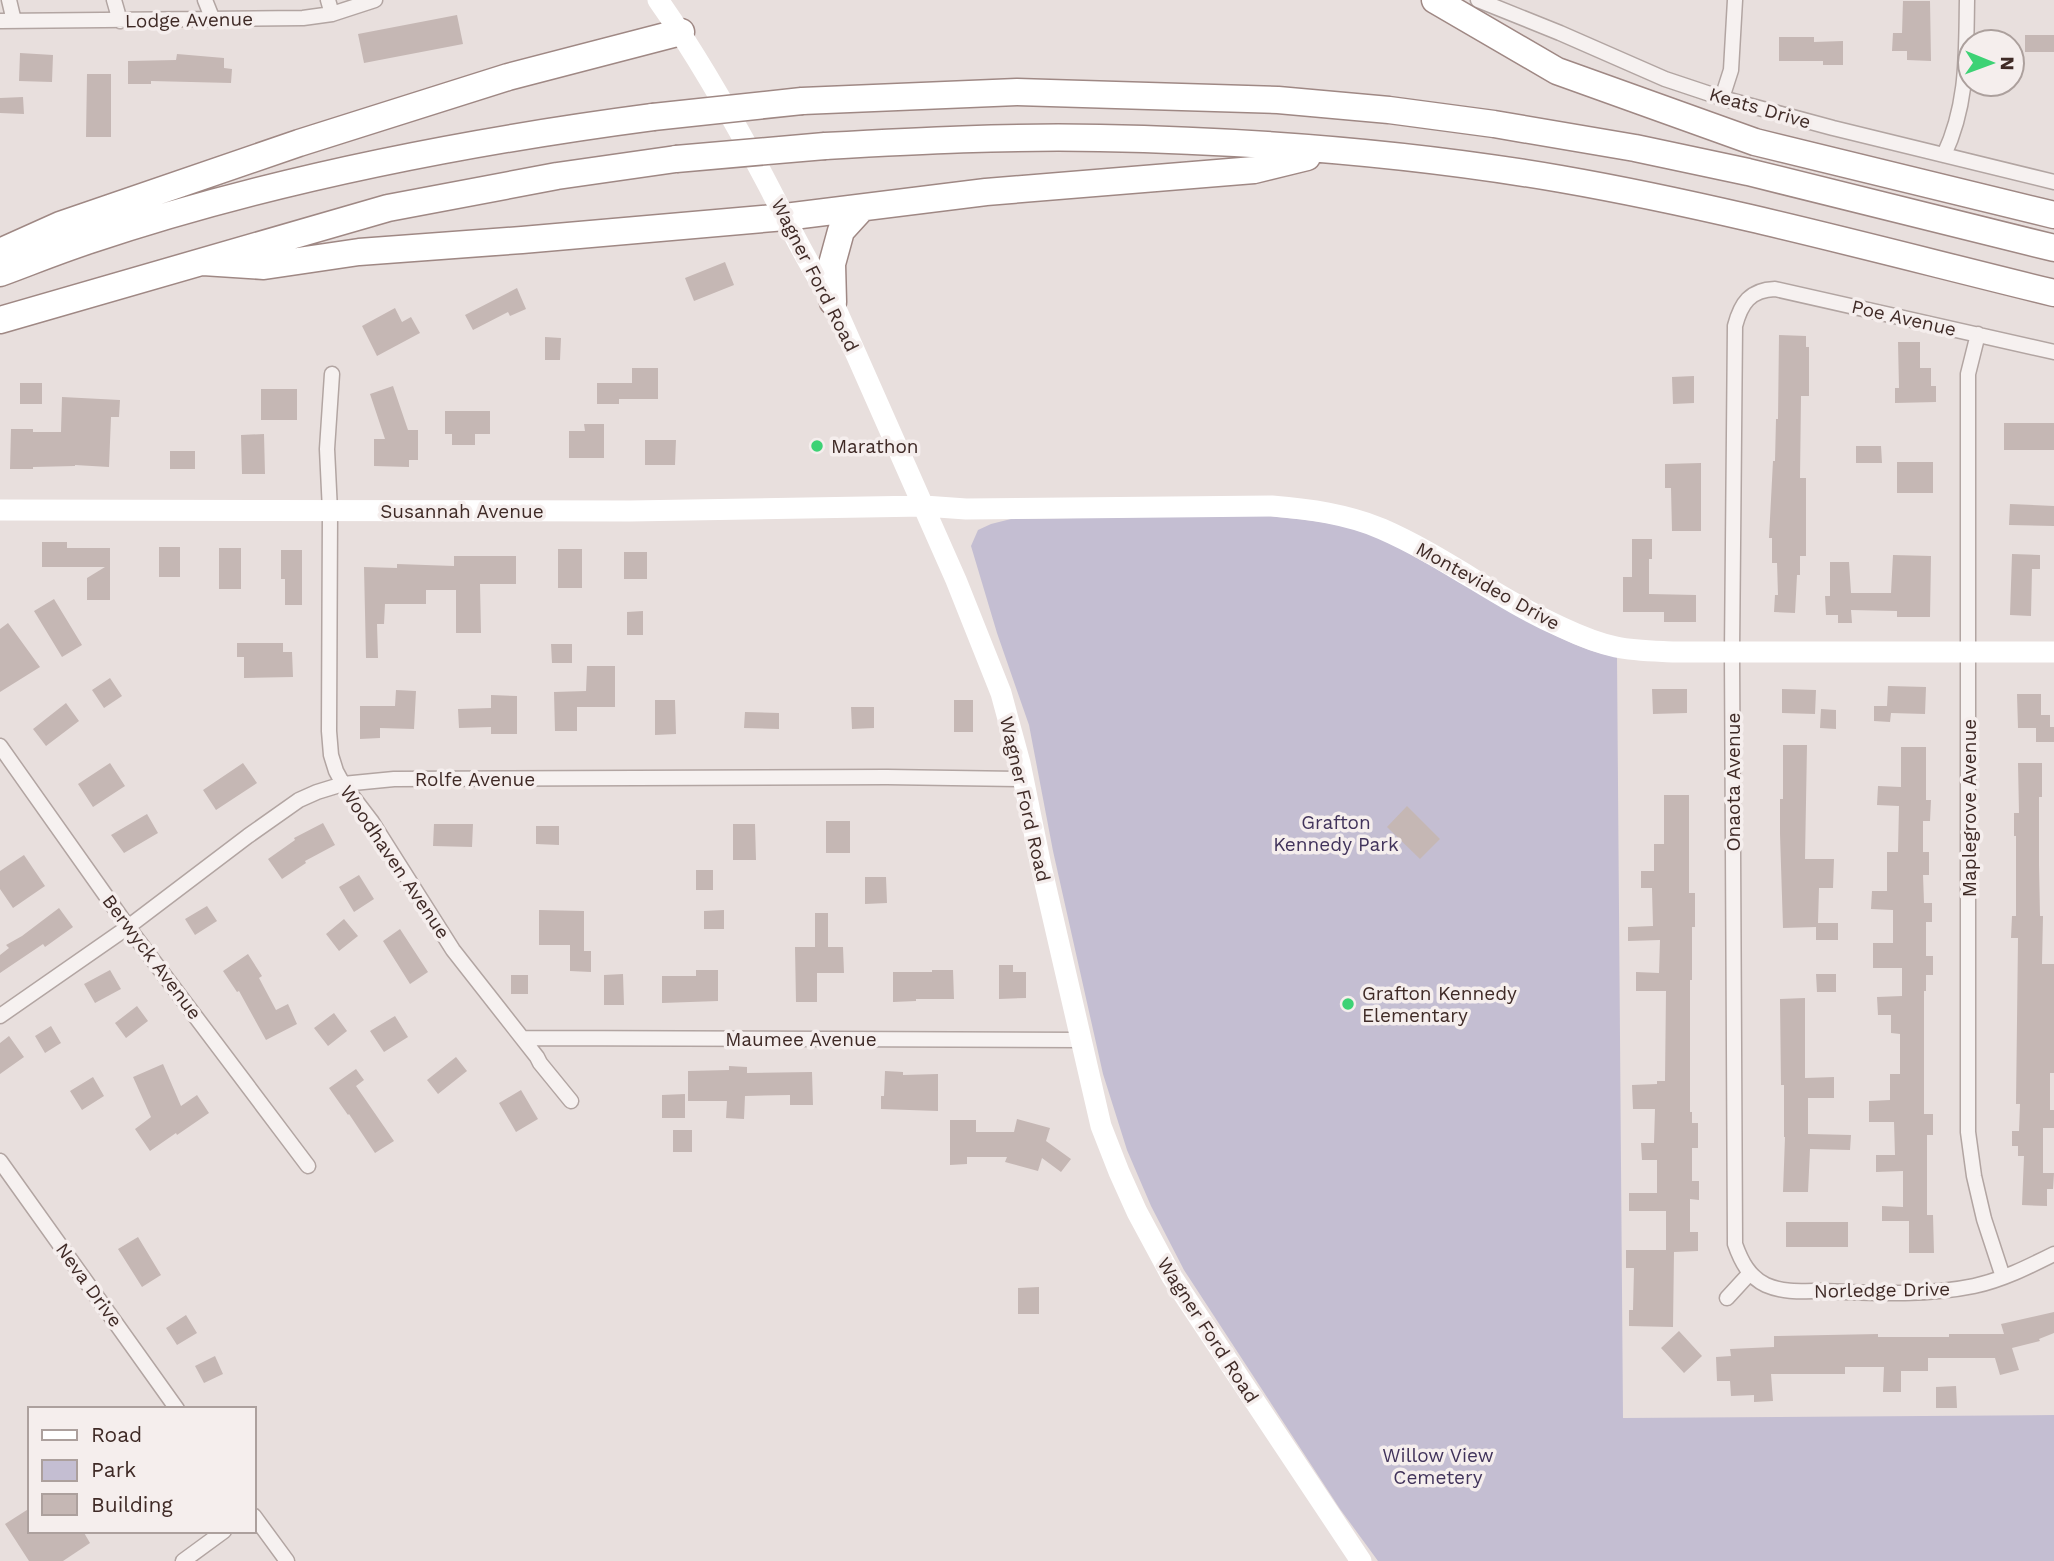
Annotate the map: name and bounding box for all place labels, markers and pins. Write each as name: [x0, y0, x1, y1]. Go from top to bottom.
place label: Marathon: [831, 435, 919, 458]
marker: Marathon: [809, 438, 825, 454]
place label: Grafton Kennedy Elementary: [1362, 982, 1517, 1027]
marker: Grafton Kennedy Elementary: [1340, 996, 1356, 1012]

